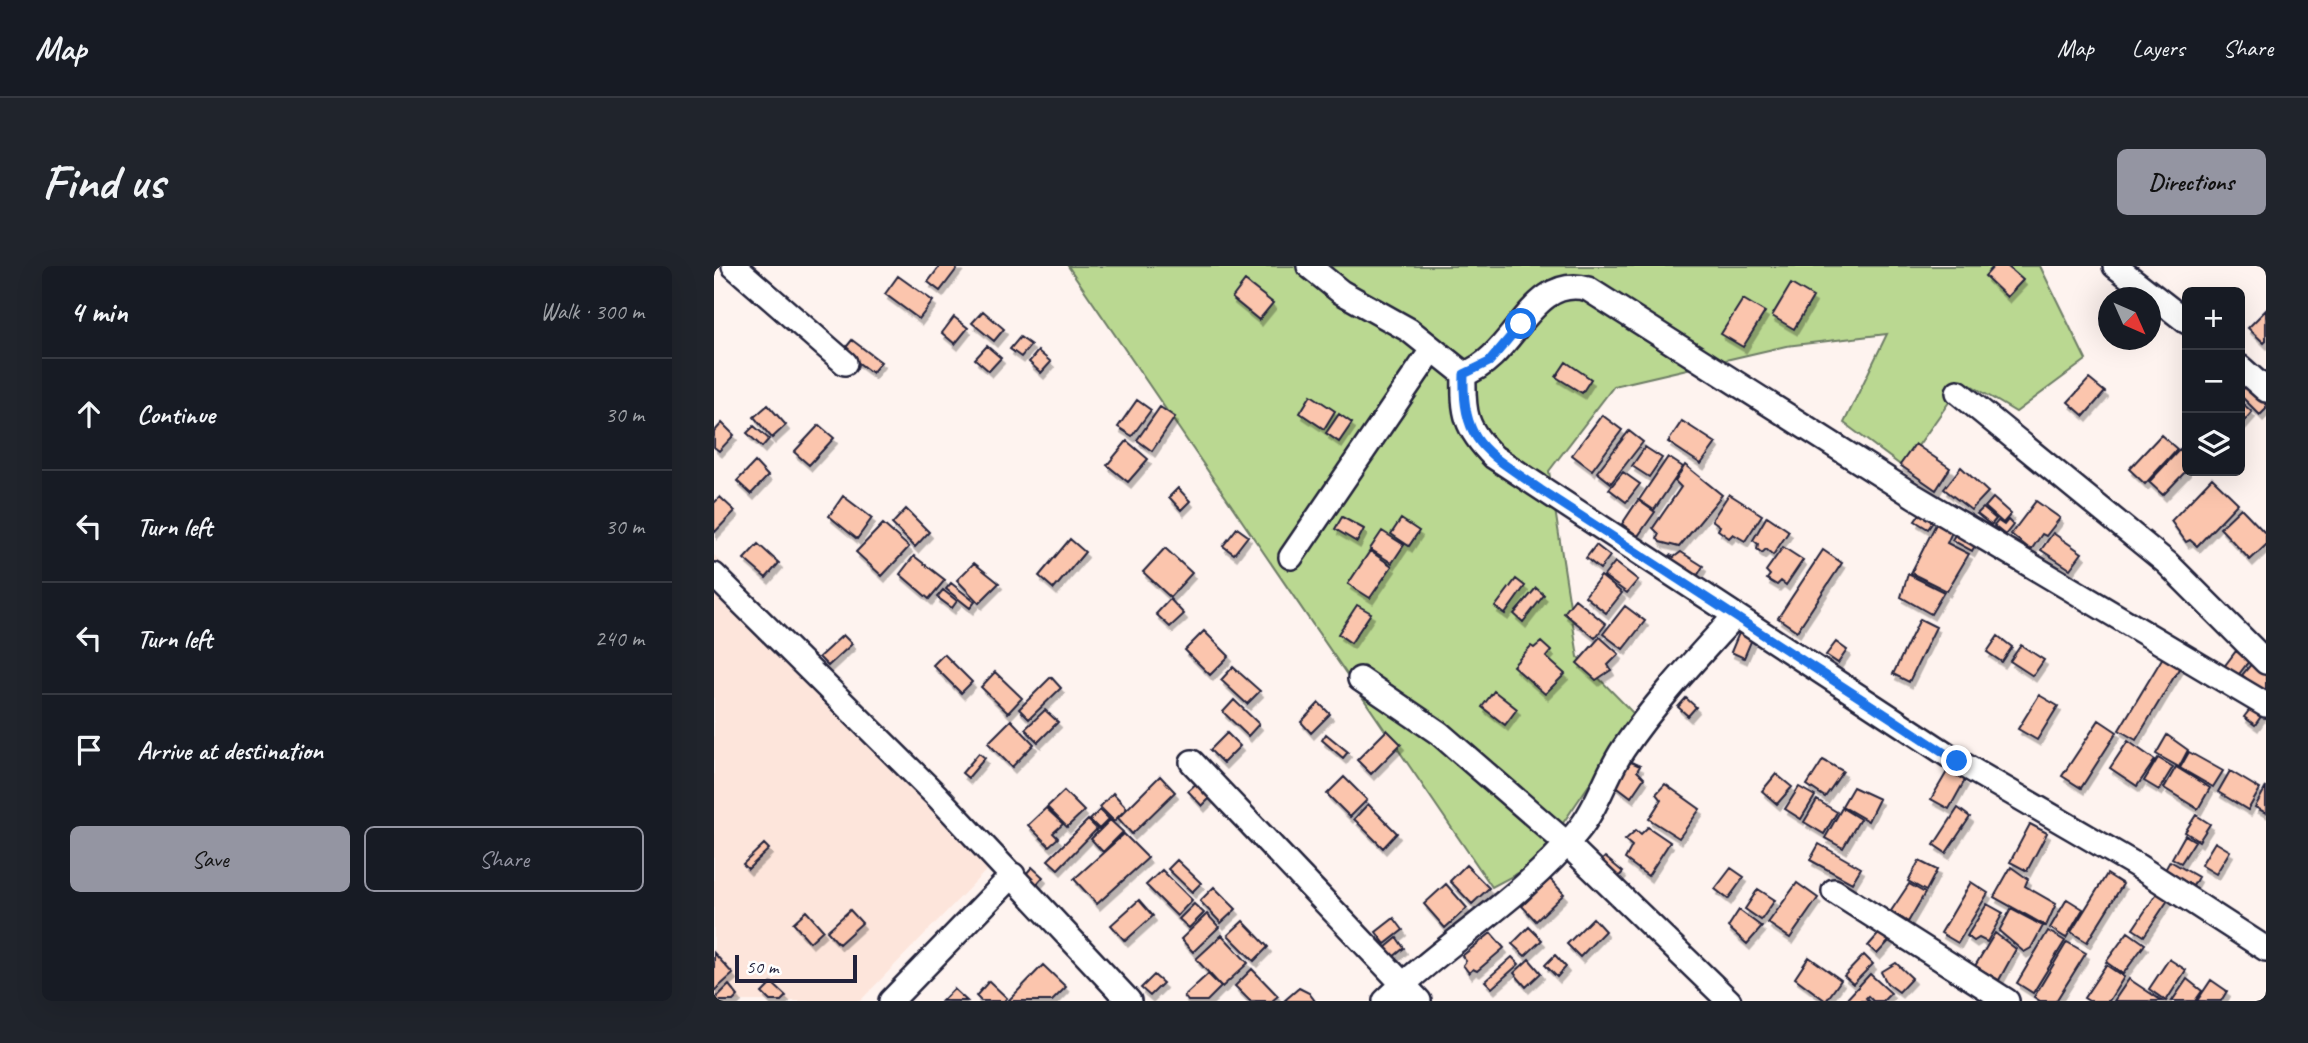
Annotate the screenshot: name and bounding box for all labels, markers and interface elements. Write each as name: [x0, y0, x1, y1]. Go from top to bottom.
text: Map: [35, 27, 86, 69]
text: Map: [2057, 33, 2094, 63]
text: Layers: [2132, 33, 2185, 63]
text: Share: [2223, 33, 2273, 63]
button: Directions: [2117, 149, 2266, 215]
text: Find us: [42, 151, 164, 213]
north arrow: [2098, 287, 2161, 350]
map controls: [2182, 287, 2245, 476]
button: +: [2182, 287, 2245, 350]
text: 4 min: [70, 293, 127, 331]
text: Walk · 300 m: [540, 297, 644, 326]
route start: [1505, 308, 1536, 339]
button: −: [2182, 350, 2245, 413]
icon: ahead: [70, 395, 108, 433]
text: Continue: [137, 398, 215, 431]
text: 30 m: [605, 400, 644, 429]
button: layers: [2182, 413, 2245, 476]
icon: left: [70, 507, 108, 545]
text: Turn left: [137, 510, 212, 543]
text: 30 m: [605, 512, 644, 541]
icon: left: [70, 619, 108, 657]
text: Turn left: [137, 622, 212, 655]
text: 240 m: [595, 624, 644, 653]
icon: arrive: [70, 731, 108, 769]
text: Arrive at destination: [137, 734, 323, 767]
route end: [1941, 745, 1972, 776]
button: Save: [70, 826, 350, 892]
button: Share: [364, 826, 644, 892]
scale bar: [735, 952, 858, 984]
text: 50 m: [746, 955, 778, 979]

